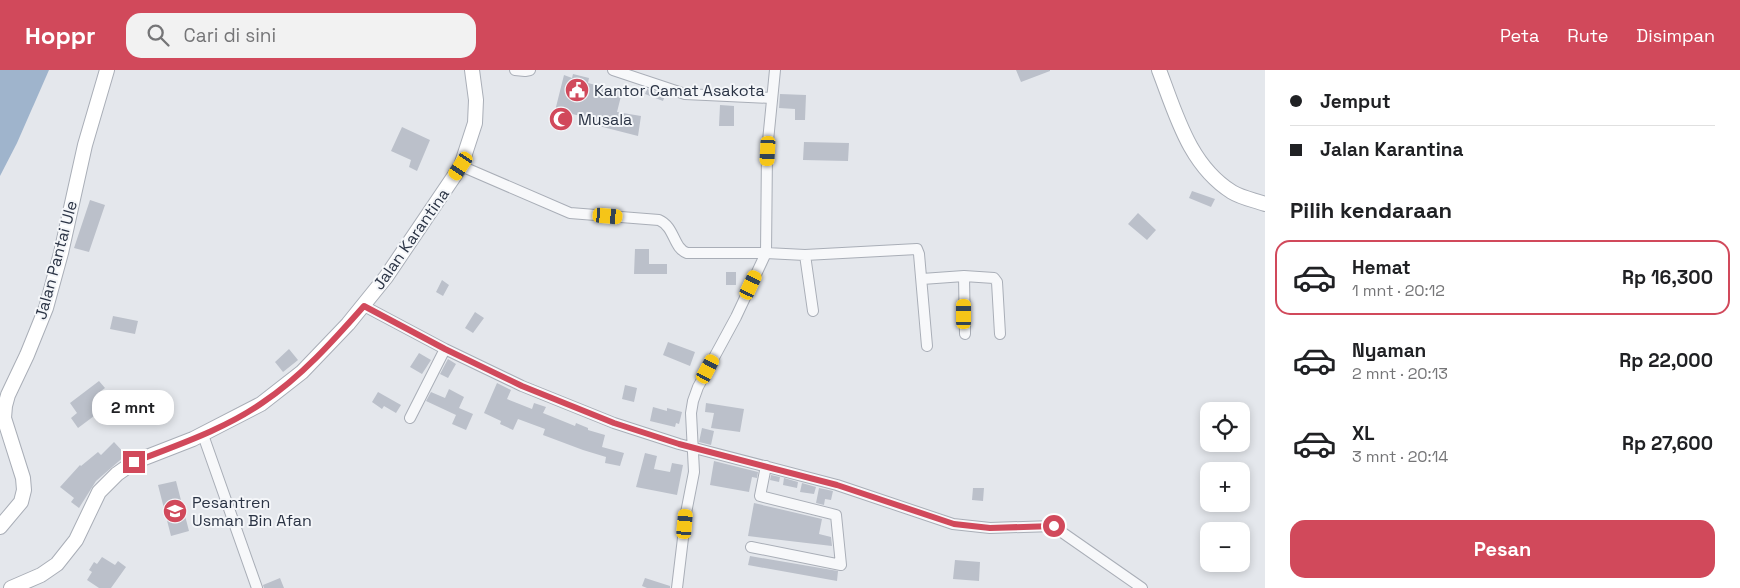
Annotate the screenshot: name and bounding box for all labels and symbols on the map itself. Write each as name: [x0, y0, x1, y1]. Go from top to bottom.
public building icon: Kantor Camat Asakota: [564, 77, 590, 103]
place label: Kantor Camat Asakota: [594, 80, 765, 101]
mosque icon: Musala: [548, 106, 574, 132]
place label: Musala: [578, 109, 632, 130]
car: [759, 136, 776, 166]
car: [446, 149, 475, 183]
street label: Jalan Karantina: [368, 184, 454, 294]
street label: Jalan Pantai Ule: [30, 198, 82, 322]
car: [592, 207, 623, 225]
car: [737, 268, 764, 302]
car: [956, 299, 971, 329]
car: [694, 352, 721, 386]
callout: 2 mnt: [93, 390, 175, 424]
route end: [123, 451, 145, 473]
place label: Pesantren Usman Bin Afan: [192, 492, 312, 531]
school or university icon: Pesantren Usman Bin Afan: [162, 498, 188, 524]
car: [676, 508, 693, 540]
route start: [1043, 515, 1065, 537]

